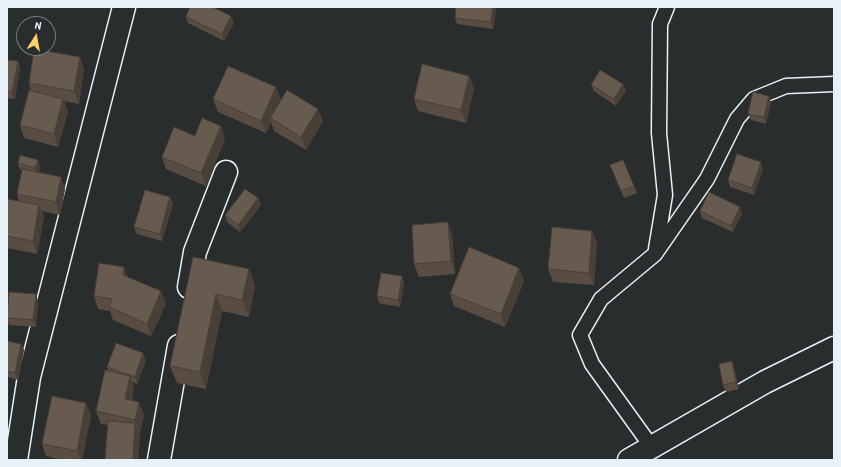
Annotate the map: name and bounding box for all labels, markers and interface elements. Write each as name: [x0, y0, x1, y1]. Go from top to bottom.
north arrow: [16, 16, 56, 56]
text: N: [34, 18, 42, 33]

